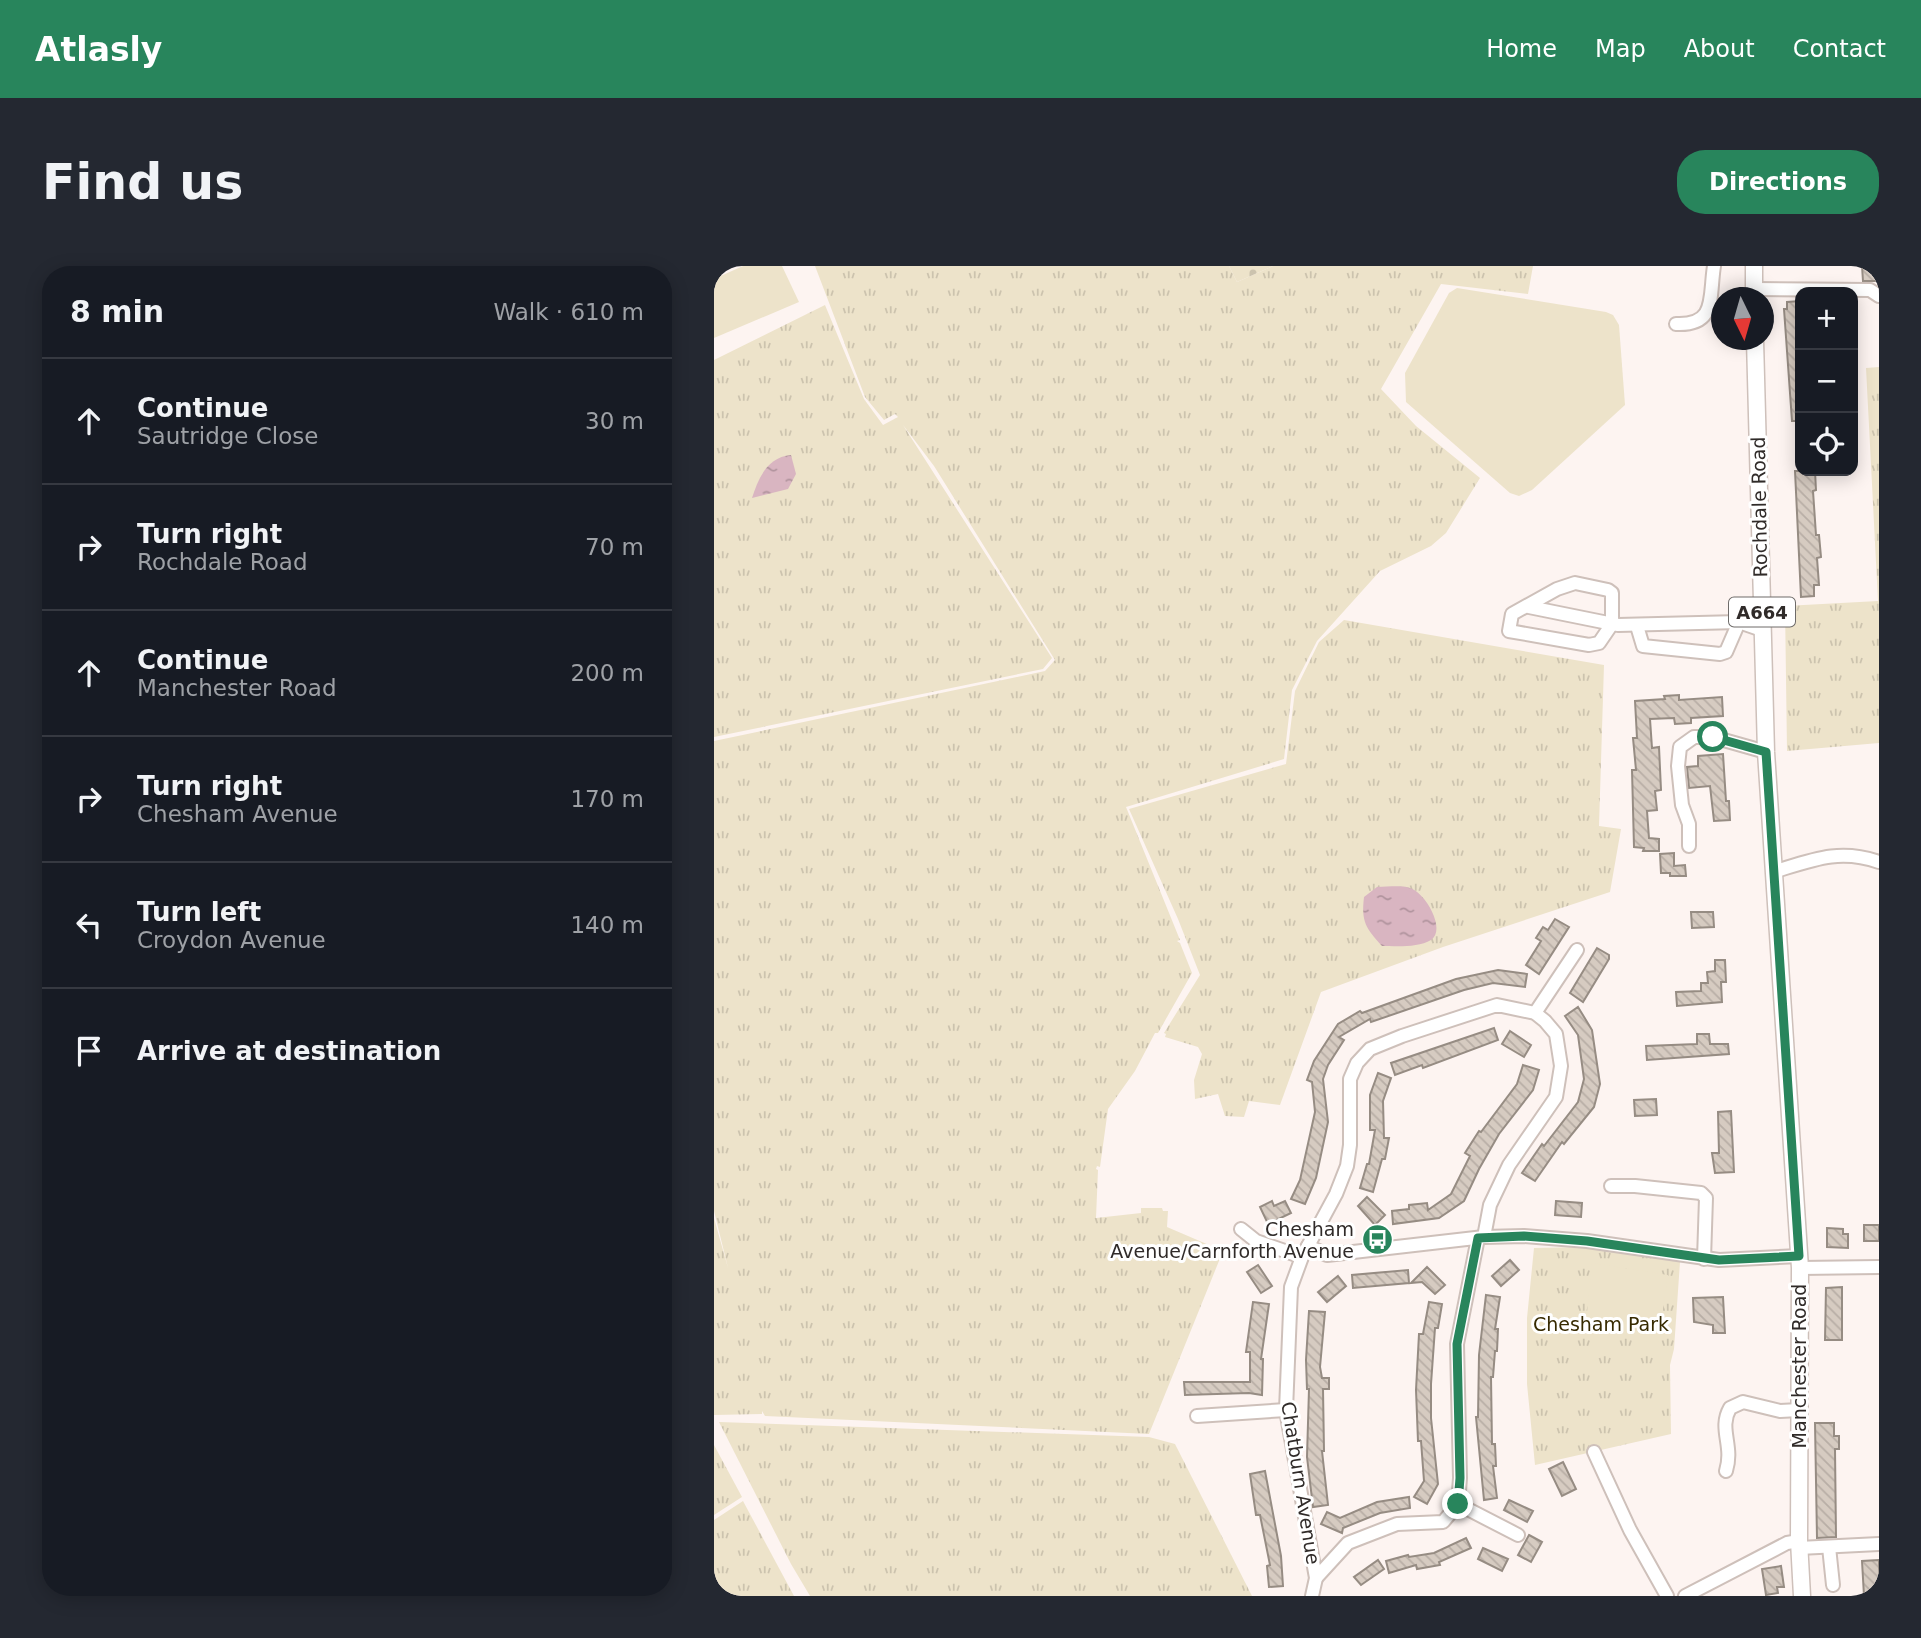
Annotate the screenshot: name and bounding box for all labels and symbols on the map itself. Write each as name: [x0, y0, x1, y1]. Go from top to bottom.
north arrow: [1711, 287, 1774, 350]
street label: Rochdale Road: [1747, 436, 1771, 578]
road number: A664: [1729, 598, 1795, 626]
route start: [1697, 721, 1728, 752]
place label: Chesham Avenue/Carnforth Avenue: [1110, 1218, 1354, 1262]
bus stop icon: Chesham Avenue/Carnforth Avenue: [1360, 1223, 1394, 1257]
street label: Manchester Road: [1788, 1284, 1810, 1448]
park label: Chesham Park: [1533, 1313, 1669, 1335]
street label: Chatburn Avenue: [1277, 1400, 1325, 1566]
route end: [1442, 1488, 1473, 1519]

